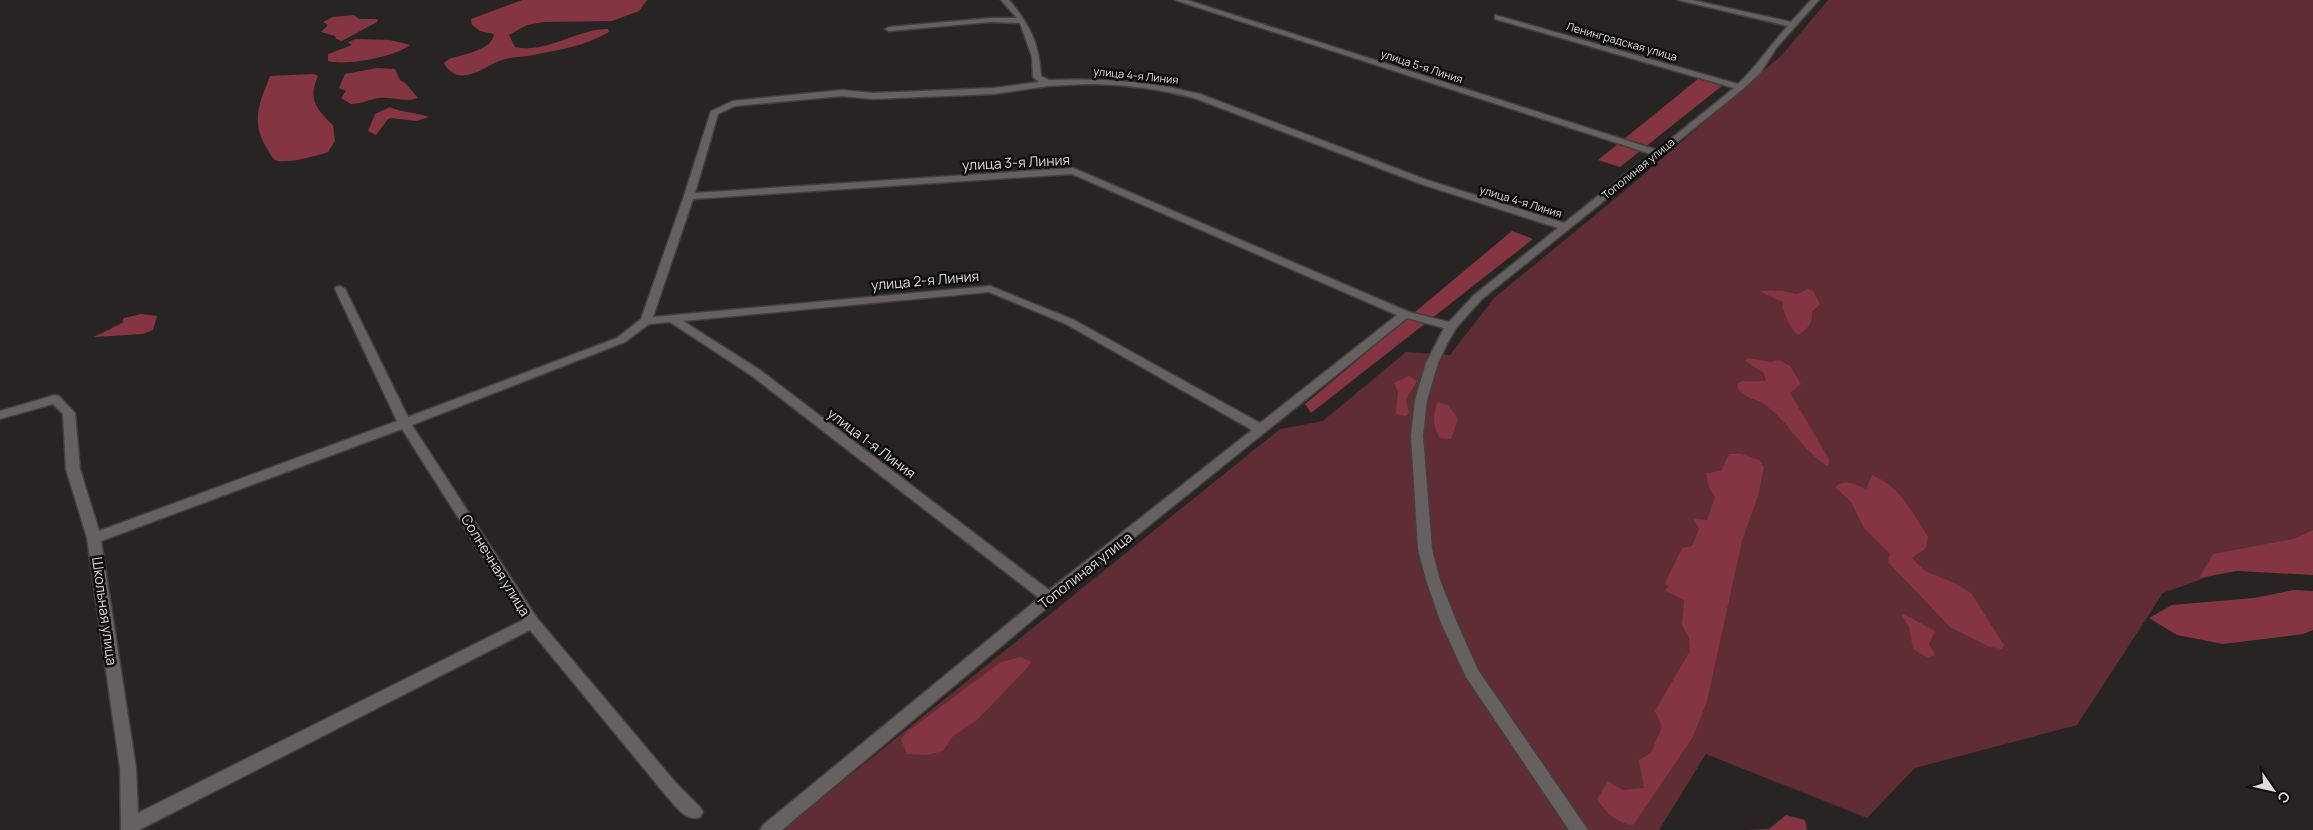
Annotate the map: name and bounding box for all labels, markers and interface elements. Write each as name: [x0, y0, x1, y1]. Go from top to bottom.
street label: Ленинградская улица: [1565, 18, 1679, 64]
street label: улица 5-я Линия: [1379, 46, 1465, 86]
street label: улица 4-я Линия: [1093, 63, 1179, 87]
street label: Тополиная улица: [1598, 134, 1678, 202]
street label: улица 3-я Линия: [961, 150, 1071, 174]
street label: улица 4-я Линия: [1478, 181, 1564, 221]
street label: улица 2-я Линия: [870, 266, 980, 294]
street label: улица 1-я Линия: [824, 404, 920, 482]
street label: Солнечная улица: [457, 511, 535, 619]
street label: Тополиная улица: [1034, 527, 1136, 613]
street label: Школьная улица: [88, 556, 122, 666]
north arrow: [2248, 765, 2298, 815]
text: С: [2273, 788, 2295, 807]

